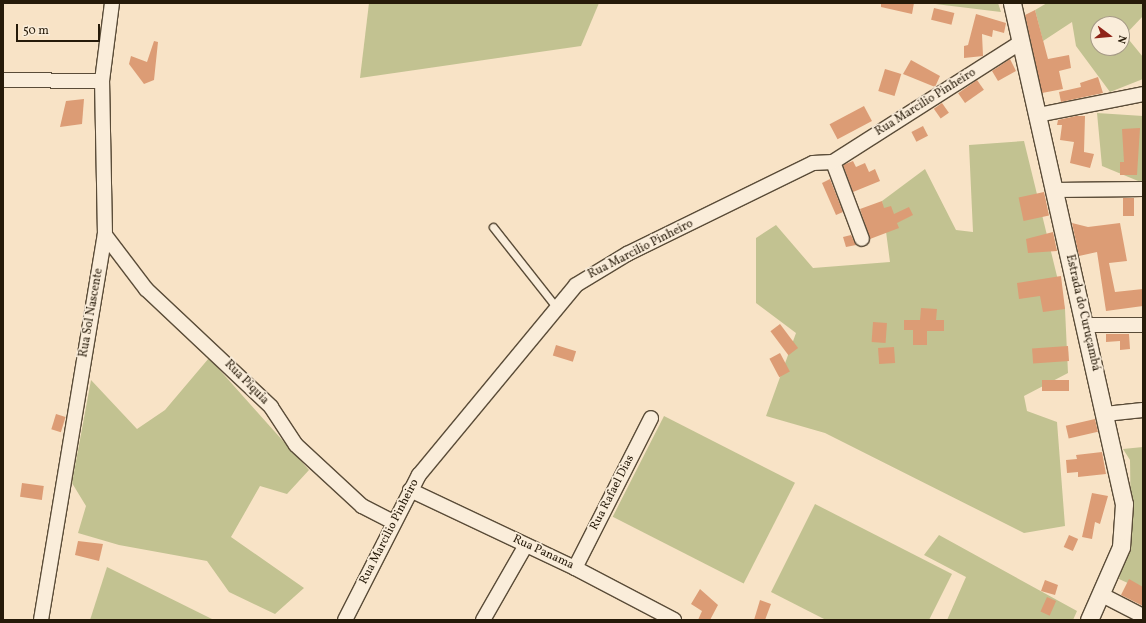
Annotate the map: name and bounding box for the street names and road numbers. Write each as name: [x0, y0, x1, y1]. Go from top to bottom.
street label: Rua Marcilio Pinheiro: [873, 66, 979, 140]
street label: Rua Marcilio Pinheiro: [586, 217, 696, 283]
street label: Estrada do Curuçambá: [1062, 253, 1102, 373]
street label: Rua Sol Nascente: [77, 267, 107, 359]
street label: Rua Piquia: [221, 358, 271, 408]
street label: Rua Rafael Dias: [588, 453, 638, 533]
street label: Rua Marcilio Pinheiro: [357, 477, 423, 587]
street label: Rua Panama: [510, 533, 576, 573]

